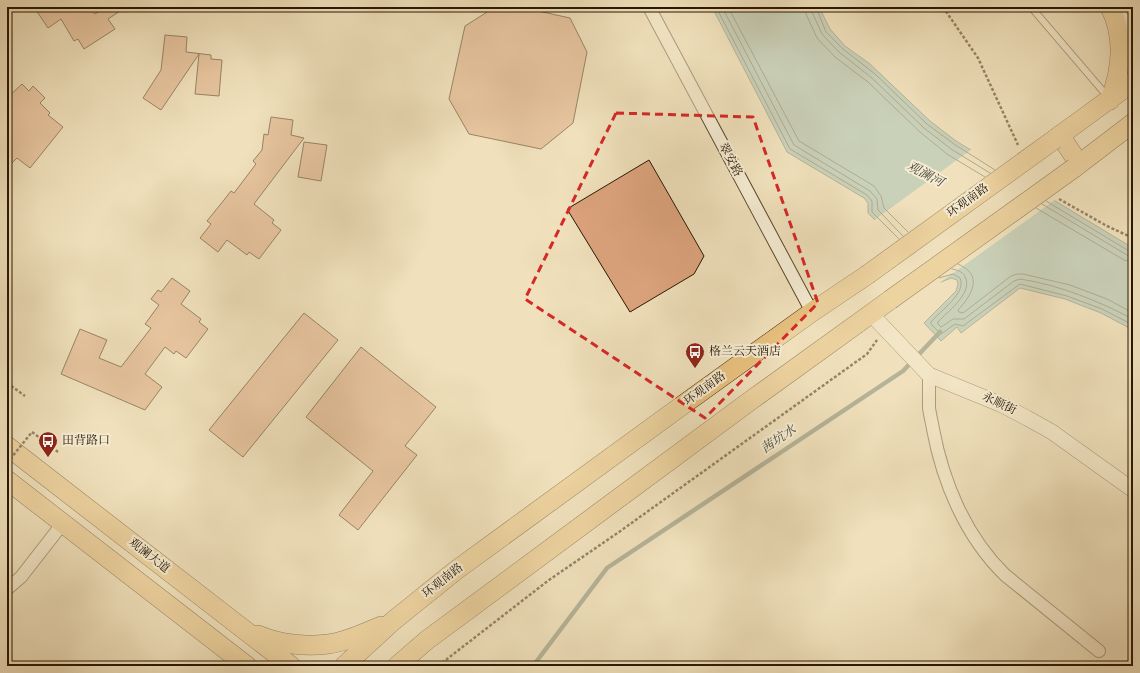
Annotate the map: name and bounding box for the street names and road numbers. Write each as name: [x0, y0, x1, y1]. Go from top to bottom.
street label: 翠安路: [714, 140, 746, 180]
street label: 环观南路: [944, 180, 992, 222]
street label: 环观南路: [681, 368, 729, 410]
street label: 永顺街: [979, 389, 1020, 419]
street label: 观澜大道: [125, 535, 173, 577]
street label: 环观南路: [419, 560, 467, 602]

